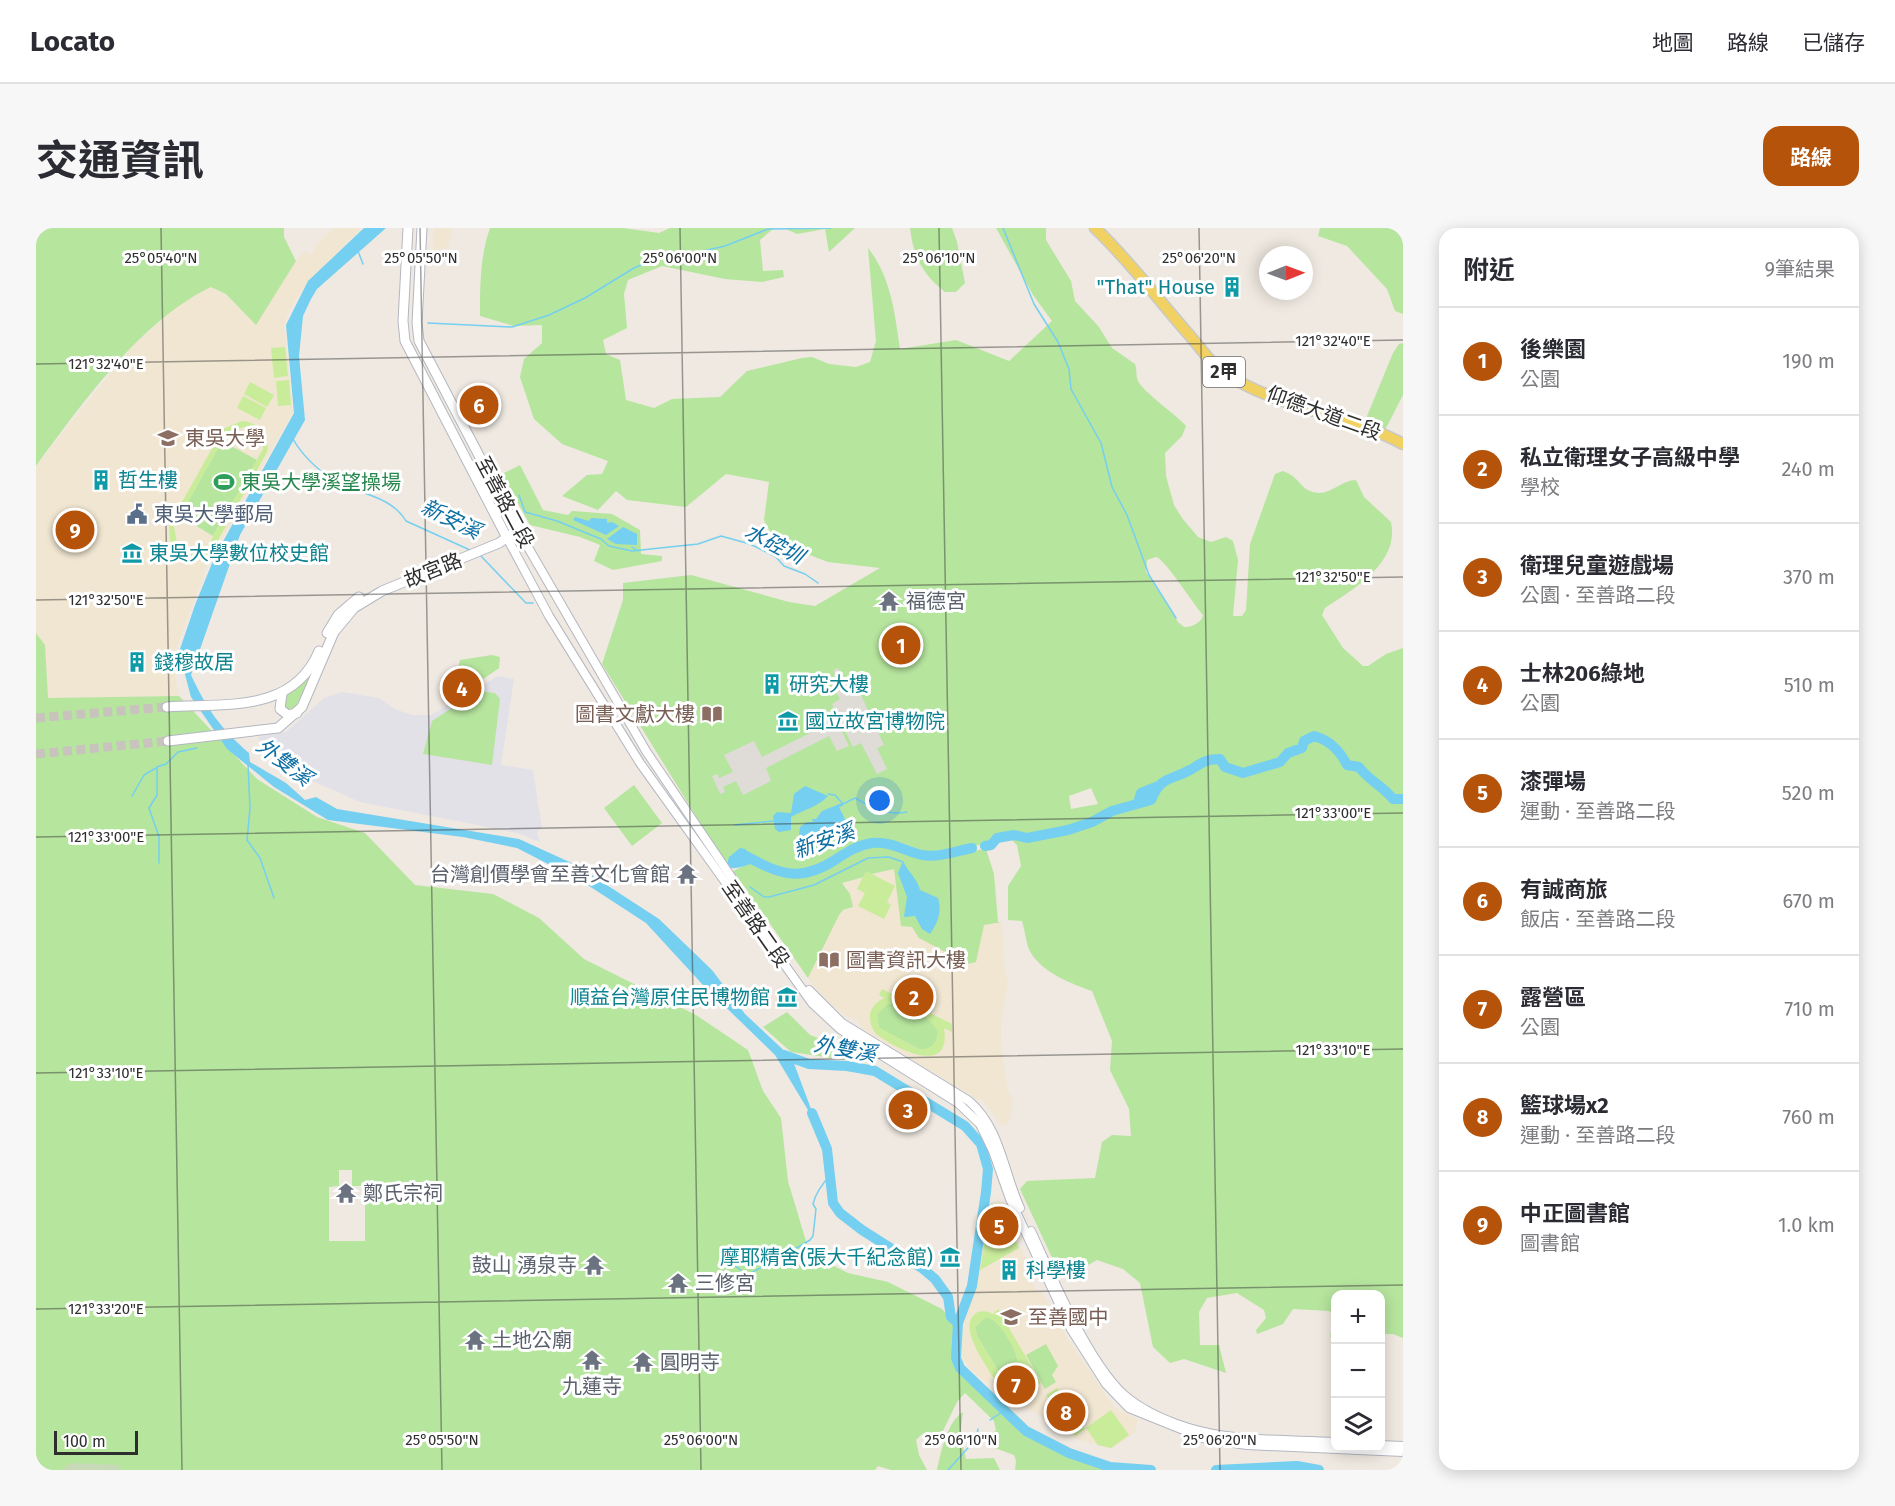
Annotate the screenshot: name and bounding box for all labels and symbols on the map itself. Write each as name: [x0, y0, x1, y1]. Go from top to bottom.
north arrow: [1259, 246, 1313, 300]
text: 25°05'40"N: [124, 249, 198, 267]
text: 25°05'50"N: [384, 249, 458, 267]
text: 25°06'00"N: [643, 249, 717, 267]
text: 25°06'10"N: [903, 249, 975, 267]
text: 25°06'20"N: [1162, 249, 1236, 267]
place label: "That" House: [1097, 275, 1215, 299]
building icon: "That" House: [1220, 275, 1244, 299]
text: 121°32'40"E: [1295, 332, 1371, 350]
text: 121°32'40"E: [68, 355, 144, 373]
road number: 2甲: [1203, 357, 1245, 387]
street label: 仰德大道二段: [1264, 381, 1384, 445]
pin: 6: [460, 382, 498, 428]
school or university icon: 東吳大學: [156, 426, 180, 450]
place label: 東吳大學: [185, 426, 265, 450]
street label: 至善路二段: [471, 452, 539, 552]
building icon: 哲生樓: [89, 468, 113, 492]
place label: 哲生樓: [118, 468, 178, 492]
sports icon: 東吳大學溪望操場: [212, 470, 236, 494]
place label: 東吳大學溪望操場: [241, 470, 401, 494]
water label: 新安溪: [417, 494, 488, 546]
public building icon: 東吳大學郵局: [125, 502, 149, 526]
place label: 東吳大學郵局: [154, 502, 274, 526]
pin: 9: [56, 508, 94, 552]
water label: 水硿圳: [740, 518, 811, 571]
museum icon: 東吳大學數位校史館: [120, 541, 144, 565]
place label: 東吳大學數位校史館: [149, 541, 329, 565]
street label: 故宮路: [401, 548, 465, 592]
text: 121°32'50"E: [1295, 568, 1371, 586]
temple icon: 福德宮: [877, 589, 901, 613]
place label: 福德宮: [906, 589, 966, 613]
text: 121°32'50"E: [68, 591, 144, 609]
pin: 1: [882, 622, 920, 668]
building icon: 錢穆故居: [125, 650, 149, 674]
place label: 錢穆故居: [154, 650, 234, 674]
pin: 4: [442, 666, 482, 710]
building icon: 研究大樓: [760, 672, 784, 696]
place label: 研究大樓: [789, 672, 869, 696]
place label: 圖書文獻大樓: [575, 702, 695, 726]
library icon: 圖書文獻大樓: [700, 702, 724, 726]
museum icon: 國立故宮博物院: [776, 709, 800, 733]
place label: 國立故宮博物院: [805, 709, 945, 733]
water label: 外雙溪: [251, 733, 319, 793]
your location: [865, 786, 894, 815]
text: 121°33'00"E: [1295, 804, 1371, 822]
water label: 新安溪: [790, 817, 861, 864]
text: 121°33'00"E: [68, 828, 144, 846]
place label: 台灣創價學會至善文化會館: [430, 862, 670, 886]
temple icon: 台灣創價學會至善文化會館: [675, 862, 699, 886]
street label: 至善路二段: [717, 876, 795, 972]
library icon: 圖書資訊大樓: [817, 948, 841, 972]
place label: 圖書資訊大樓: [846, 948, 966, 972]
pin: 2: [894, 974, 934, 1020]
place label: 順益台灣原住民博物館: [570, 985, 770, 1009]
museum icon: 順益台灣原住民博物館: [775, 985, 799, 1009]
water label: 外雙溪: [812, 1031, 881, 1068]
text: 121°33'10"E: [1296, 1041, 1370, 1059]
text: 121°33'10"E: [69, 1064, 143, 1082]
pin: 3: [888, 1088, 928, 1132]
temple icon: 鄭氏宗祠: [334, 1181, 358, 1205]
place label: 鄭氏宗祠: [363, 1181, 443, 1205]
pin: 5: [980, 1204, 1018, 1248]
place label: 摩耶精舍(張大千紀念館): [720, 1245, 933, 1269]
museum icon: 摩耶精舍(張大千紀念館): [938, 1245, 962, 1269]
place label: 鼓山 湧泉寺: [472, 1253, 577, 1277]
temple icon: 鼓山 湧泉寺: [582, 1253, 606, 1277]
building icon: 科學樓: [997, 1258, 1021, 1282]
place label: 科學樓: [1026, 1258, 1086, 1282]
temple icon: 三修宮: [666, 1271, 690, 1295]
place label: 三修宮: [695, 1271, 755, 1295]
text: 121°33'20"E: [68, 1300, 144, 1318]
school or university icon: 至善國中: [999, 1305, 1023, 1329]
place label: 至善國中: [1028, 1305, 1108, 1329]
temple icon: 土地公廟: [463, 1328, 487, 1352]
place label: 土地公廟: [492, 1328, 572, 1352]
temple icon: 九蓮寺: [580, 1348, 604, 1372]
temple icon: 圓明寺: [631, 1350, 655, 1374]
place label: 圓明寺: [660, 1350, 720, 1374]
pin: 7: [996, 1362, 1036, 1408]
place label: 九蓮寺: [562, 1374, 622, 1398]
pin: 8: [1046, 1390, 1086, 1434]
scale bar: [54, 1428, 138, 1456]
text: 25°05'50"N: [405, 1431, 479, 1449]
text: 25°06'00"N: [664, 1431, 738, 1449]
text: 25°06'10"N: [925, 1431, 997, 1449]
text: 25°06'20"N: [1183, 1431, 1257, 1449]

